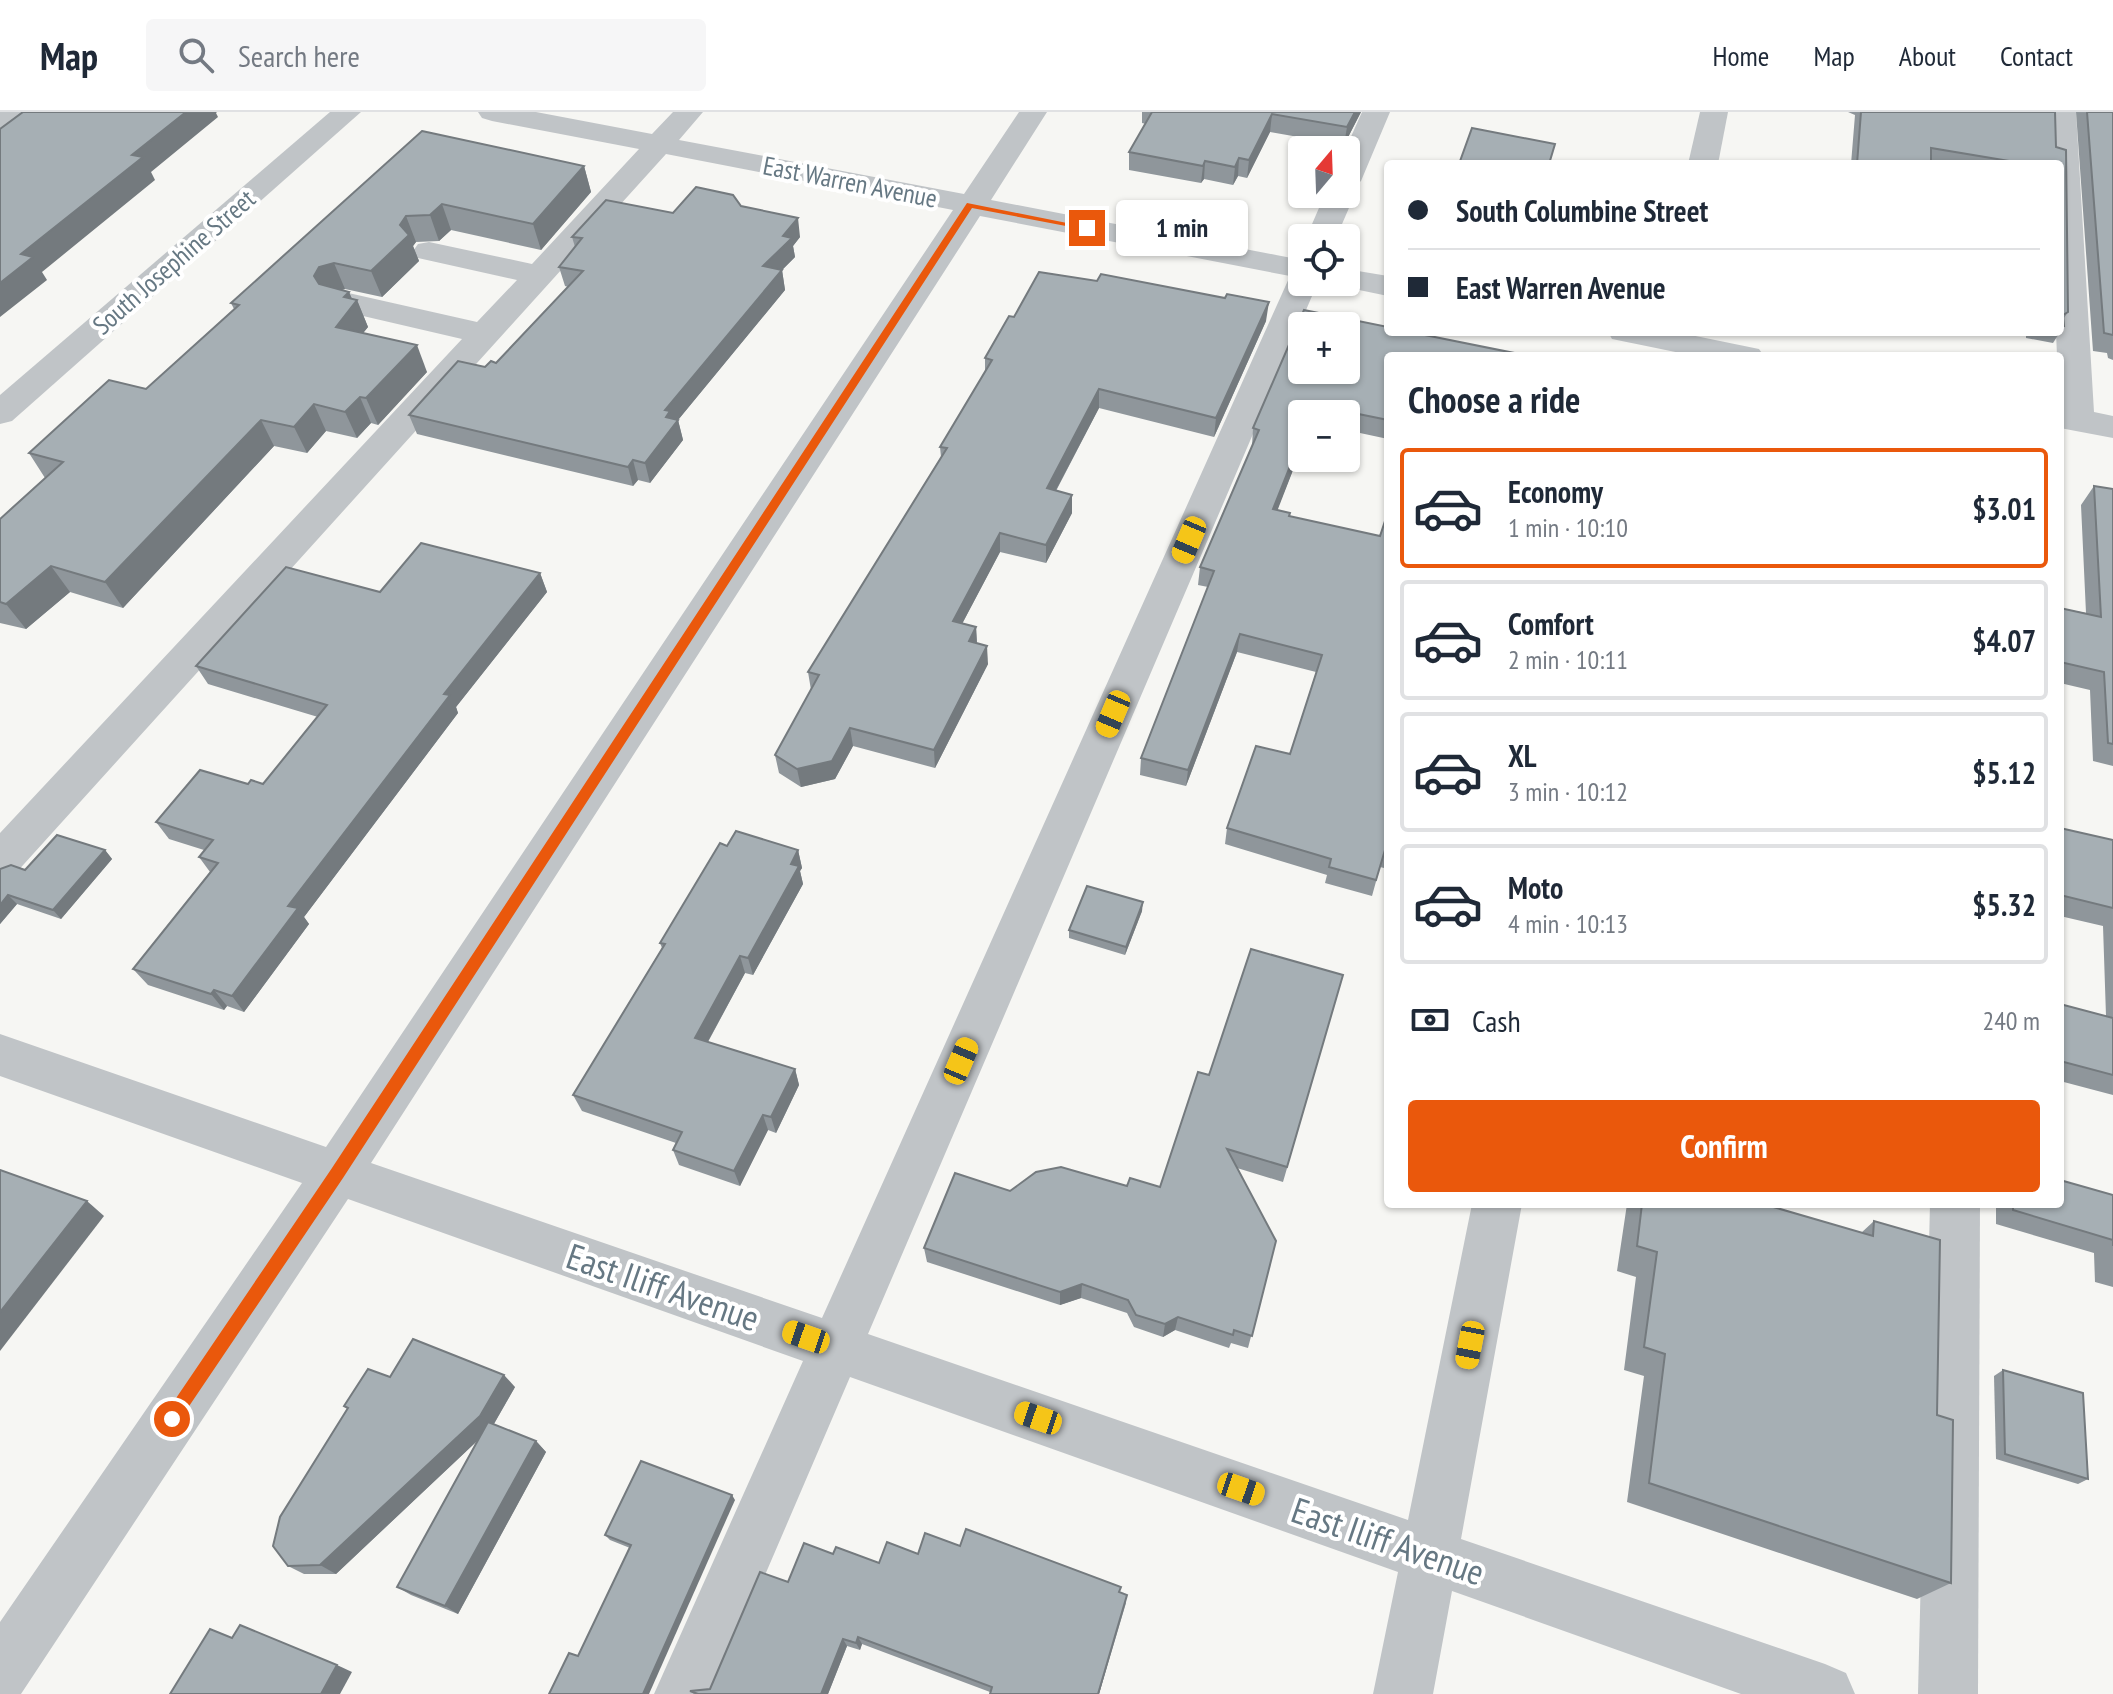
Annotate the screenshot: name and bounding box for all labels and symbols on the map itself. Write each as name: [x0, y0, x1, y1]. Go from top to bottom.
north arrow: [1288, 136, 1360, 208]
street label: East Warren Avenue: [760, 148, 940, 215]
street label: South Josephine Street: [86, 182, 262, 341]
callout: 1 min: [1115, 200, 1247, 256]
route end: [1069, 210, 1105, 246]
car: [1169, 513, 1209, 567]
car: [1093, 687, 1133, 741]
car: [941, 1034, 981, 1088]
street label: East Iliff Avenue: [561, 1232, 766, 1341]
car: [779, 1318, 833, 1356]
car: [1454, 1319, 1486, 1371]
car: [1011, 1399, 1065, 1437]
route start: [154, 1401, 190, 1437]
car: [1214, 1470, 1268, 1508]
street label: East Iliff Avenue: [1286, 1486, 1491, 1595]

